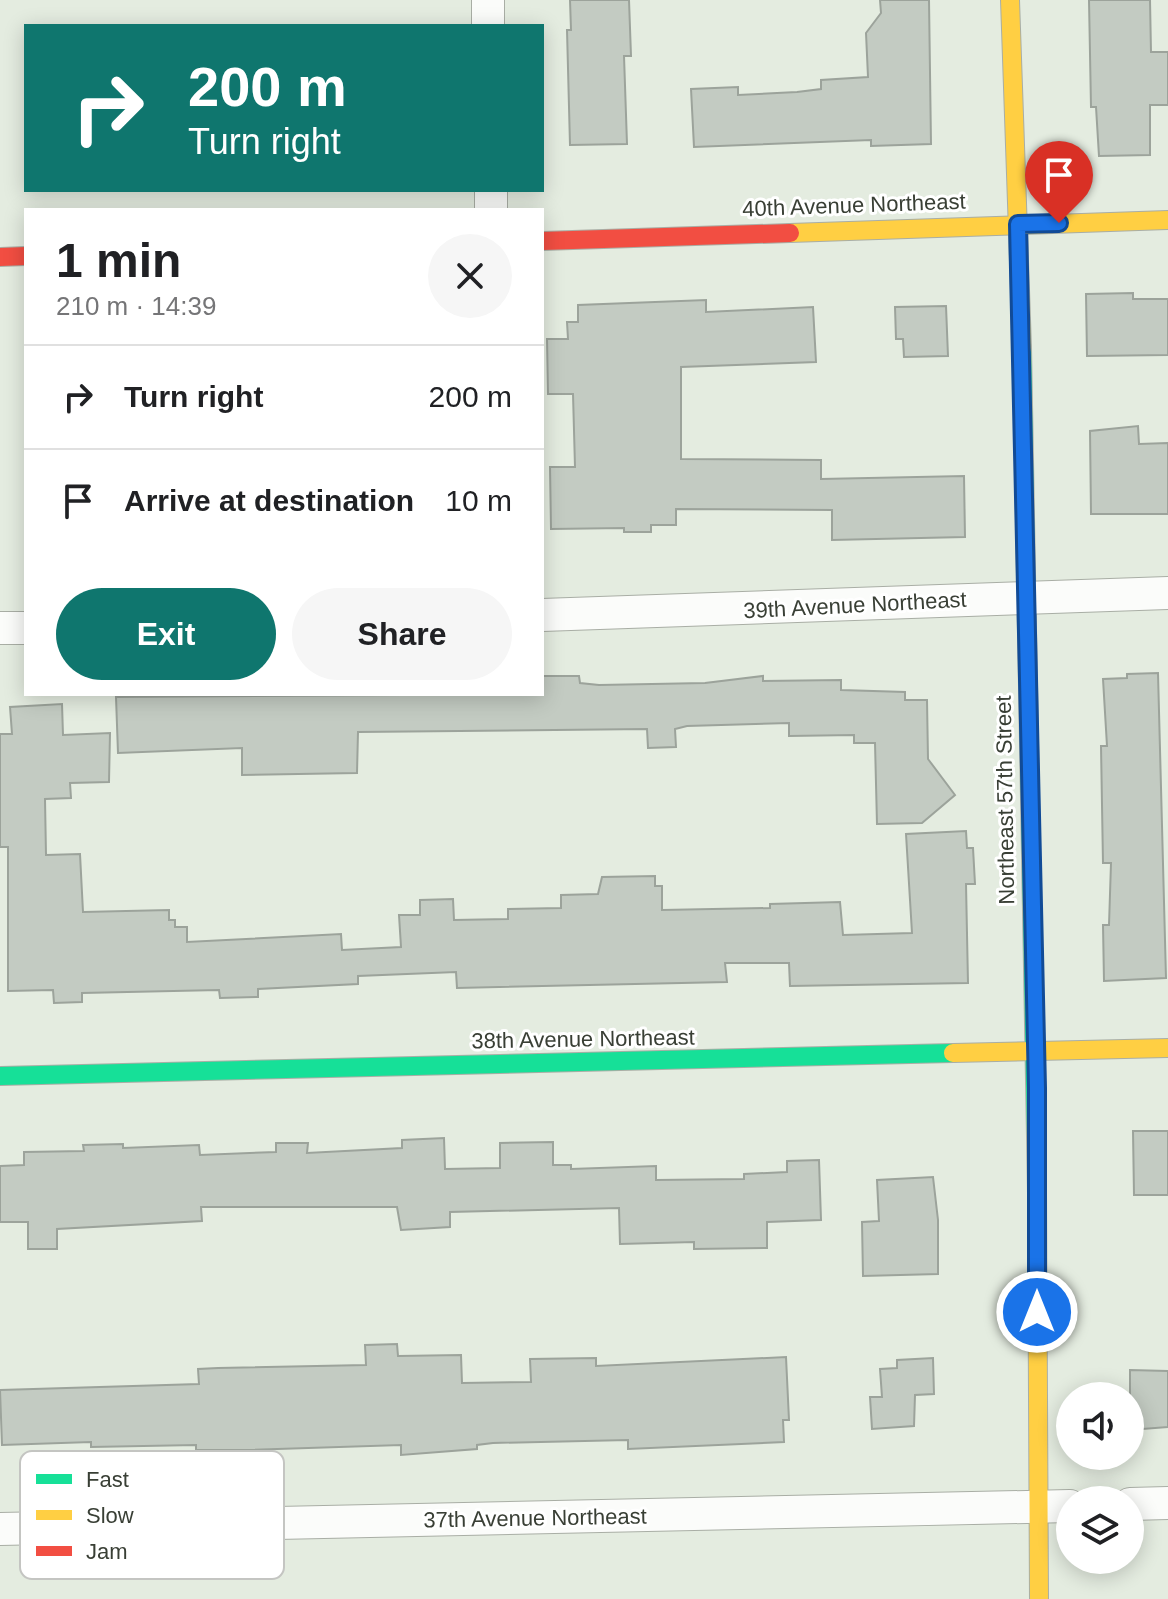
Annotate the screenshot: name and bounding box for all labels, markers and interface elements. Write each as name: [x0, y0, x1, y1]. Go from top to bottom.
text: 200 m: [188, 55, 347, 118]
icon: right: [56, 56, 160, 160]
text: Turn right: [188, 121, 341, 162]
pin: [1025, 141, 1093, 223]
icon: arrive: [1037, 153, 1081, 197]
street label: 40th Avenue Northeast: [742, 189, 966, 221]
text: 1 min: [56, 234, 181, 287]
button: close: [428, 234, 512, 318]
text: 210 m · 14:39: [56, 291, 216, 321]
icon: right: [56, 375, 100, 419]
text: Turn right: [124, 380, 263, 413]
text: 200 m: [429, 380, 512, 413]
icon: arrive: [56, 479, 100, 523]
text: Arrive at destination: [124, 484, 414, 517]
text: 10 m: [445, 484, 512, 517]
street label: 39th Avenue Northeast: [743, 587, 967, 623]
button: Exit: [56, 588, 276, 680]
button: Share: [292, 588, 512, 680]
street label: Northeast 57th Street: [991, 695, 1019, 905]
street label: 38th Avenue Northeast: [471, 1025, 695, 1053]
position arrow: [995, 1270, 1079, 1354]
map controls: [1056, 1382, 1144, 1574]
button: sound: [1056, 1382, 1144, 1470]
legend: [20, 1451, 284, 1579]
text: Fast: [86, 1467, 129, 1492]
button: layers: [1056, 1486, 1144, 1574]
text: Slow: [86, 1503, 134, 1528]
street label: 37th Avenue Northeast: [423, 1504, 647, 1532]
text: Jam: [86, 1539, 128, 1564]

